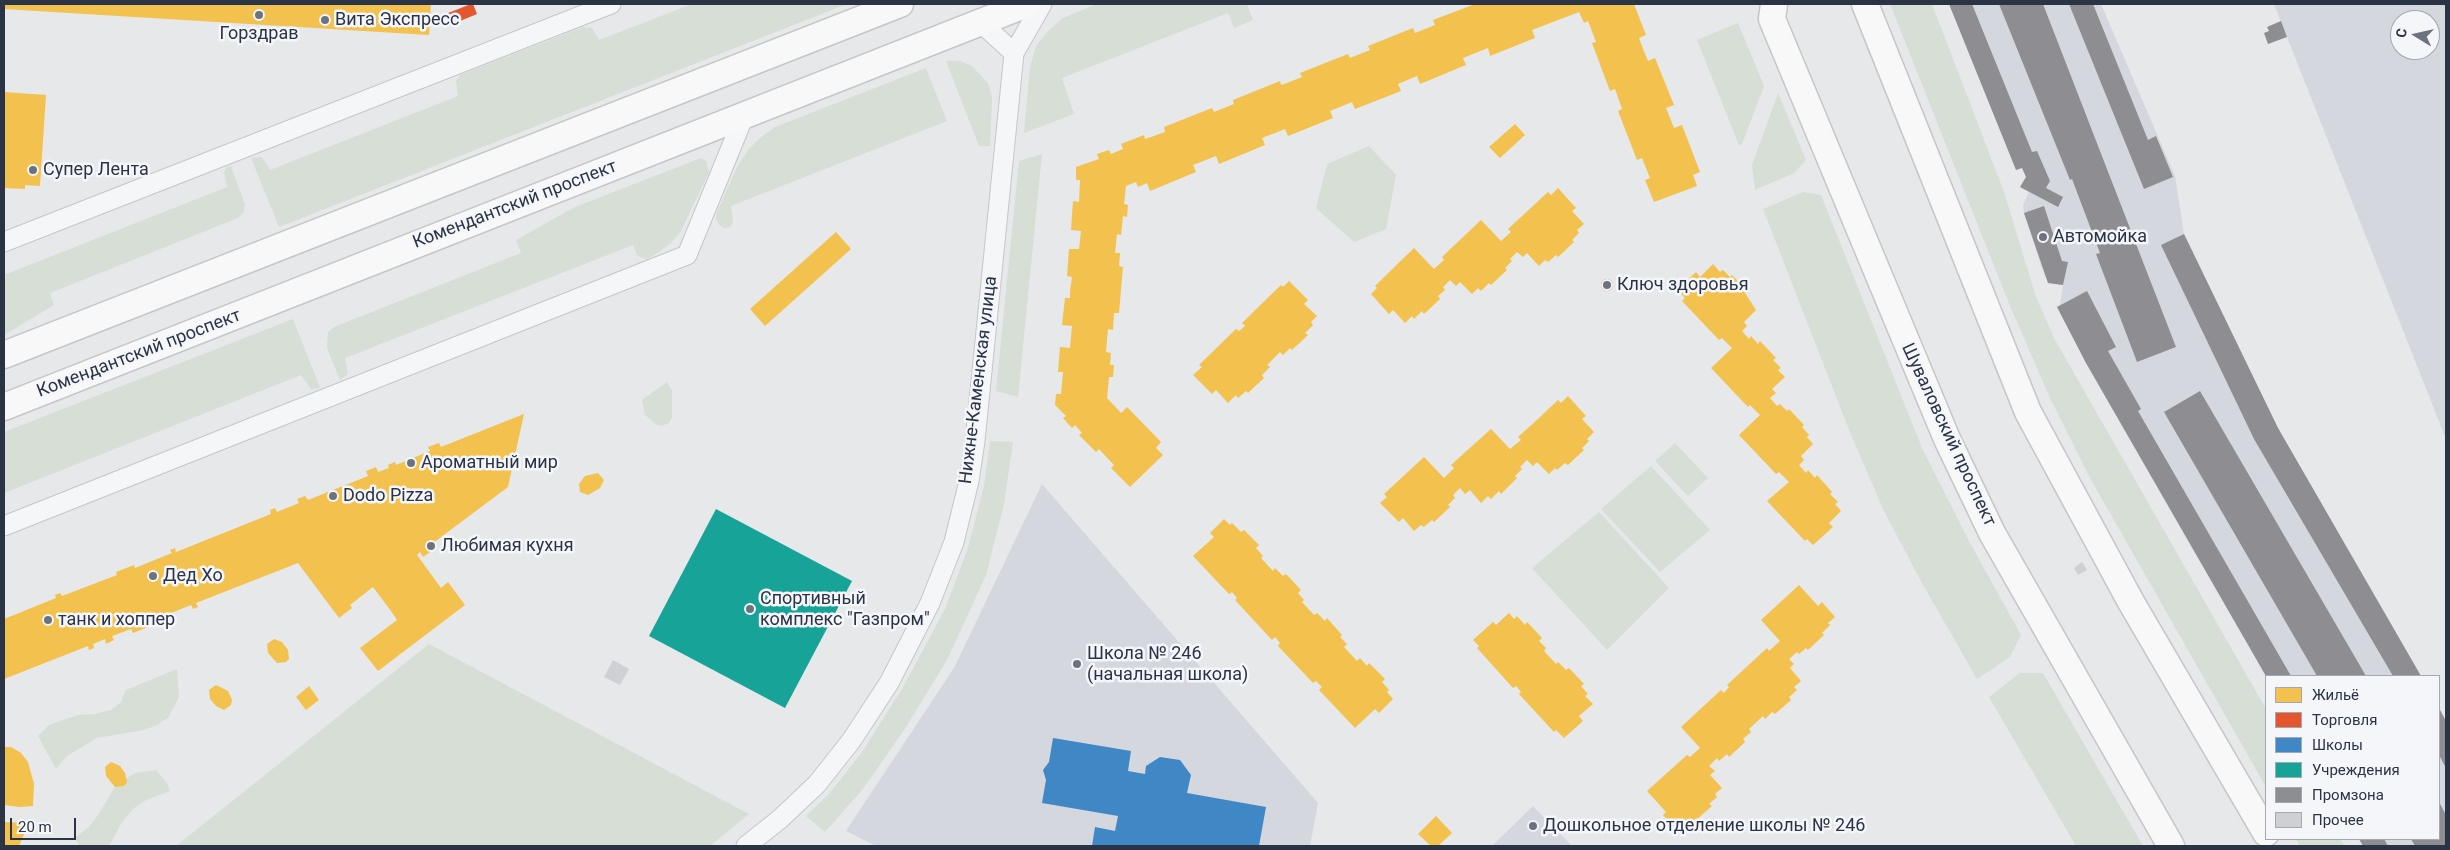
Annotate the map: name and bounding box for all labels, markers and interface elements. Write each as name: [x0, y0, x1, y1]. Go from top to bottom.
marker: Горздрав: [253, 9, 265, 21]
place label: Вита Экспресс: [335, 9, 459, 31]
north arrow: [2390, 10, 2440, 60]
marker: Вита Экспресс: [319, 14, 331, 26]
place label: Горздрав: [220, 23, 298, 45]
text: С: [2393, 27, 2410, 39]
street label: Комендантский проспект: [410, 156, 620, 254]
place label: Супер Лента: [43, 159, 149, 181]
marker: Супер Лента: [27, 164, 39, 176]
place label: Автомойка: [2053, 226, 2147, 248]
marker: Автомойка: [2037, 231, 2049, 243]
place label: Ключ здоровья: [1617, 274, 1749, 296]
street label: Нижне-Каменская улица: [956, 275, 1002, 485]
marker: Ключ здоровья: [1601, 279, 1613, 291]
street label: Комендантский проспект: [34, 305, 244, 403]
street label: Шуваловский проспект: [1896, 340, 2000, 530]
place label: Ароматный мир: [421, 452, 558, 474]
marker: Ароматный мир: [405, 457, 417, 469]
place label: Dodo Pizza: [343, 485, 433, 507]
marker: Dodo Pizza: [327, 490, 339, 502]
place label: Любимая кухня: [441, 535, 574, 557]
marker: Любимая кухня: [425, 540, 437, 552]
place label: Дед Хо: [163, 565, 223, 587]
marker: Дед Хо: [147, 570, 159, 582]
place label: Спортивный комплекс "Газпром": [760, 588, 930, 630]
marker: Спортивный комплекс "Газпром": [744, 603, 756, 615]
place label: танк и хоппер: [58, 609, 175, 631]
marker: танк и хоппер: [42, 614, 54, 626]
place label: Школа № 246 (начальная школа): [1087, 643, 1248, 686]
marker: Школа № 246 (начальная школа): [1071, 658, 1083, 670]
legend: [2265, 675, 2440, 840]
text: Жильё: [2312, 686, 2359, 704]
text: Торговля: [2312, 711, 2377, 729]
text: Школы: [2312, 736, 2363, 754]
text: Учреждения: [2312, 761, 2400, 779]
text: Промзона: [2312, 786, 2384, 804]
scale bar: [12, 808, 79, 840]
text: Прочее: [2312, 811, 2364, 829]
place label: Дошкольное отделение школы № 246: [1543, 815, 1865, 837]
text: 20 m: [18, 818, 52, 836]
marker: Дошкольное отделение школы № 246: [1527, 820, 1539, 832]

